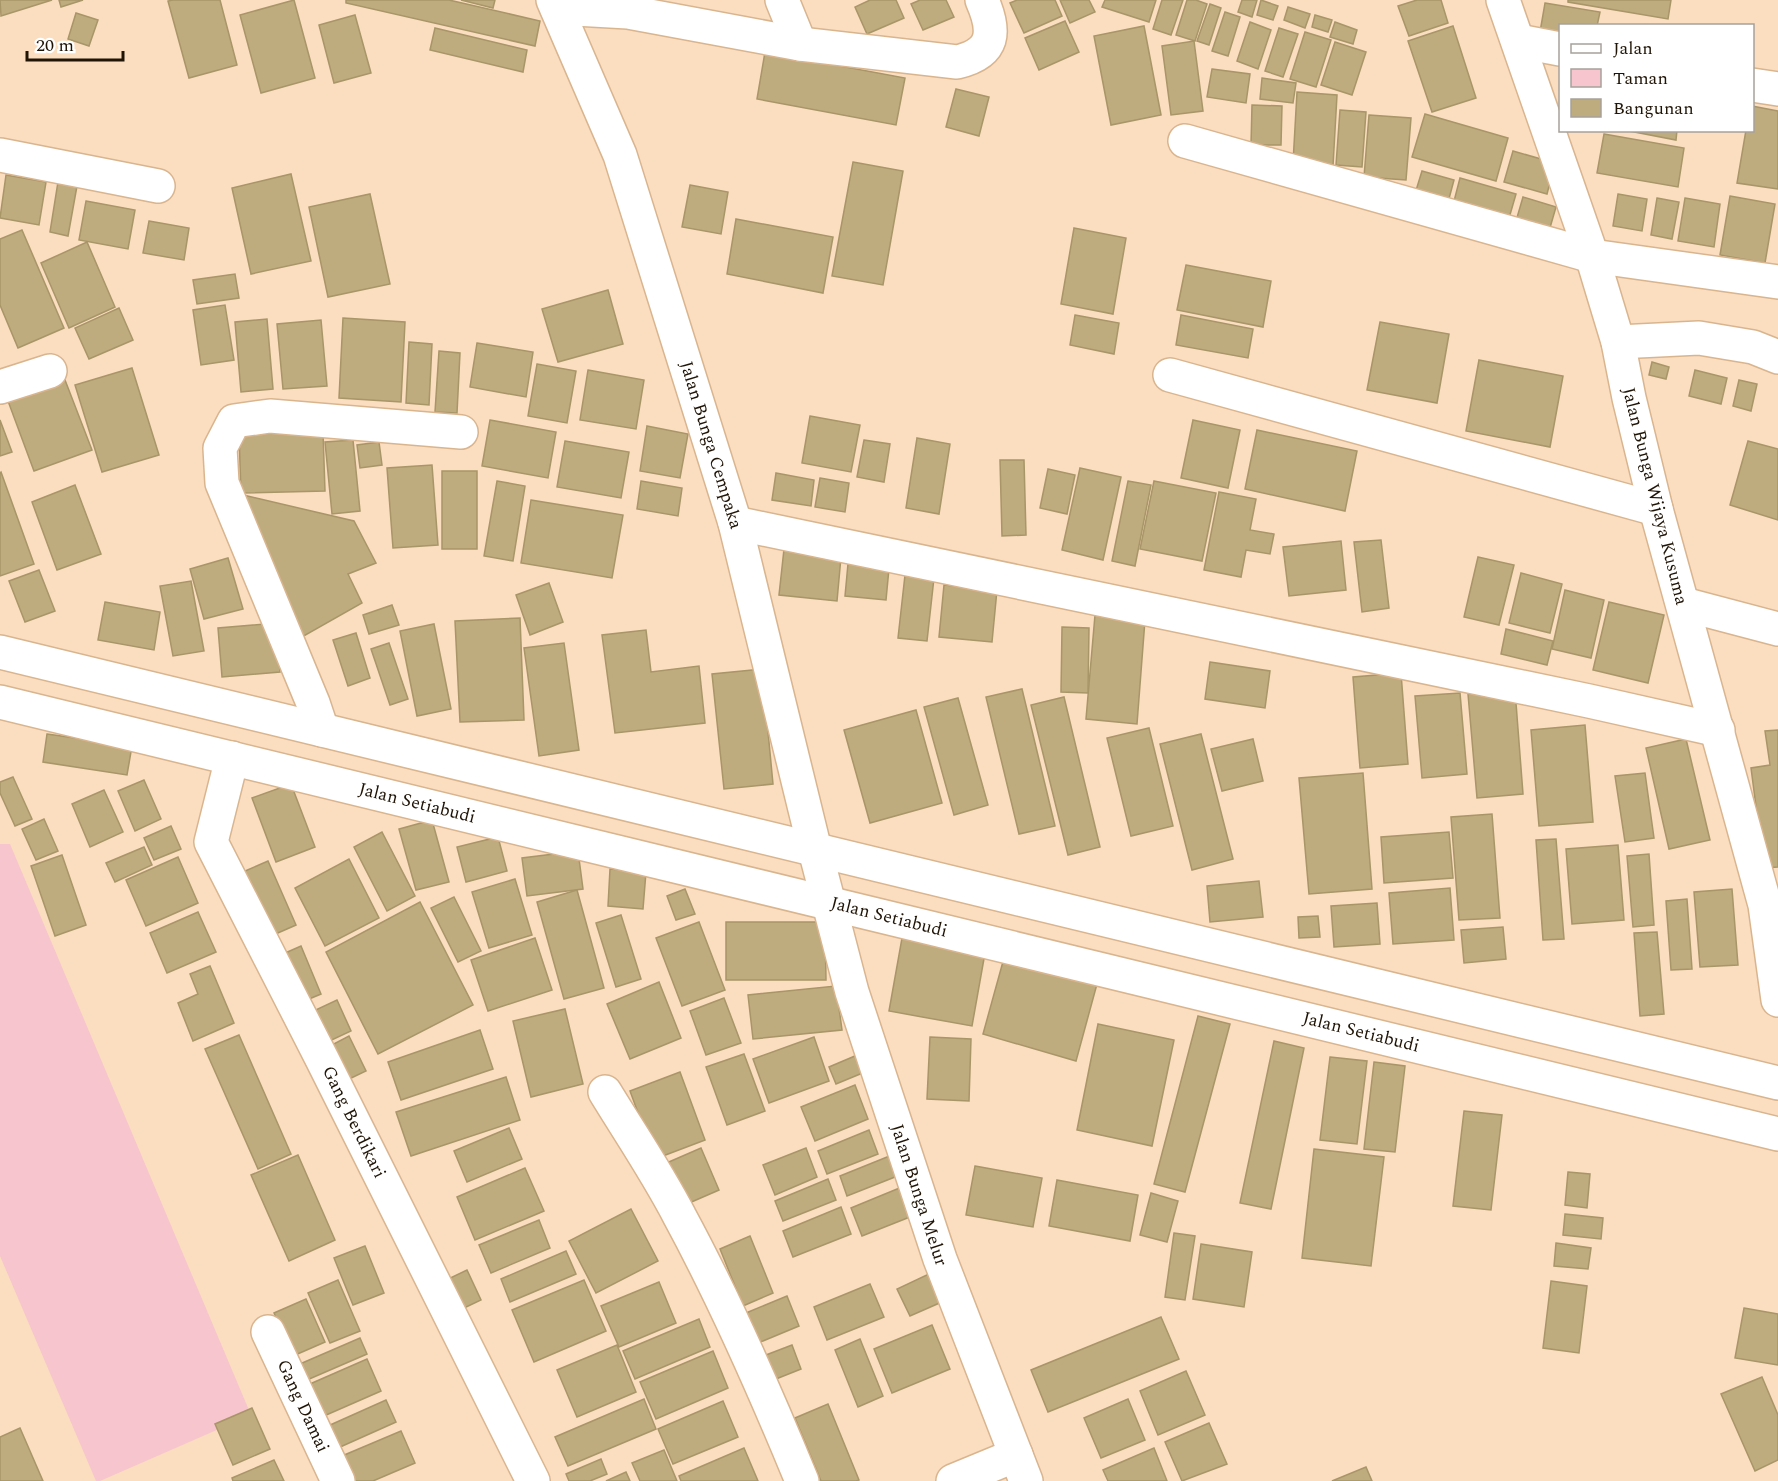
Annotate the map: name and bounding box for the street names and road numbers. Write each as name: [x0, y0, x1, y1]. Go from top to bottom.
street label: Jalan Bunga Cempaka: [673, 358, 749, 533]
street label: Jalan Bunga Wijaya Kusuma: [1615, 384, 1695, 608]
street label: Jalan Setiabudi: [356, 775, 478, 831]
street label: Jalan Setiabudi: [828, 889, 950, 945]
street label: Jalan Setiabudi: [1300, 1004, 1422, 1060]
street label: Gang Berdikari: [315, 1061, 393, 1183]
street label: Jalan Bunga Melur: [883, 1120, 955, 1270]
street label: Gang Damai: [270, 1355, 336, 1457]

